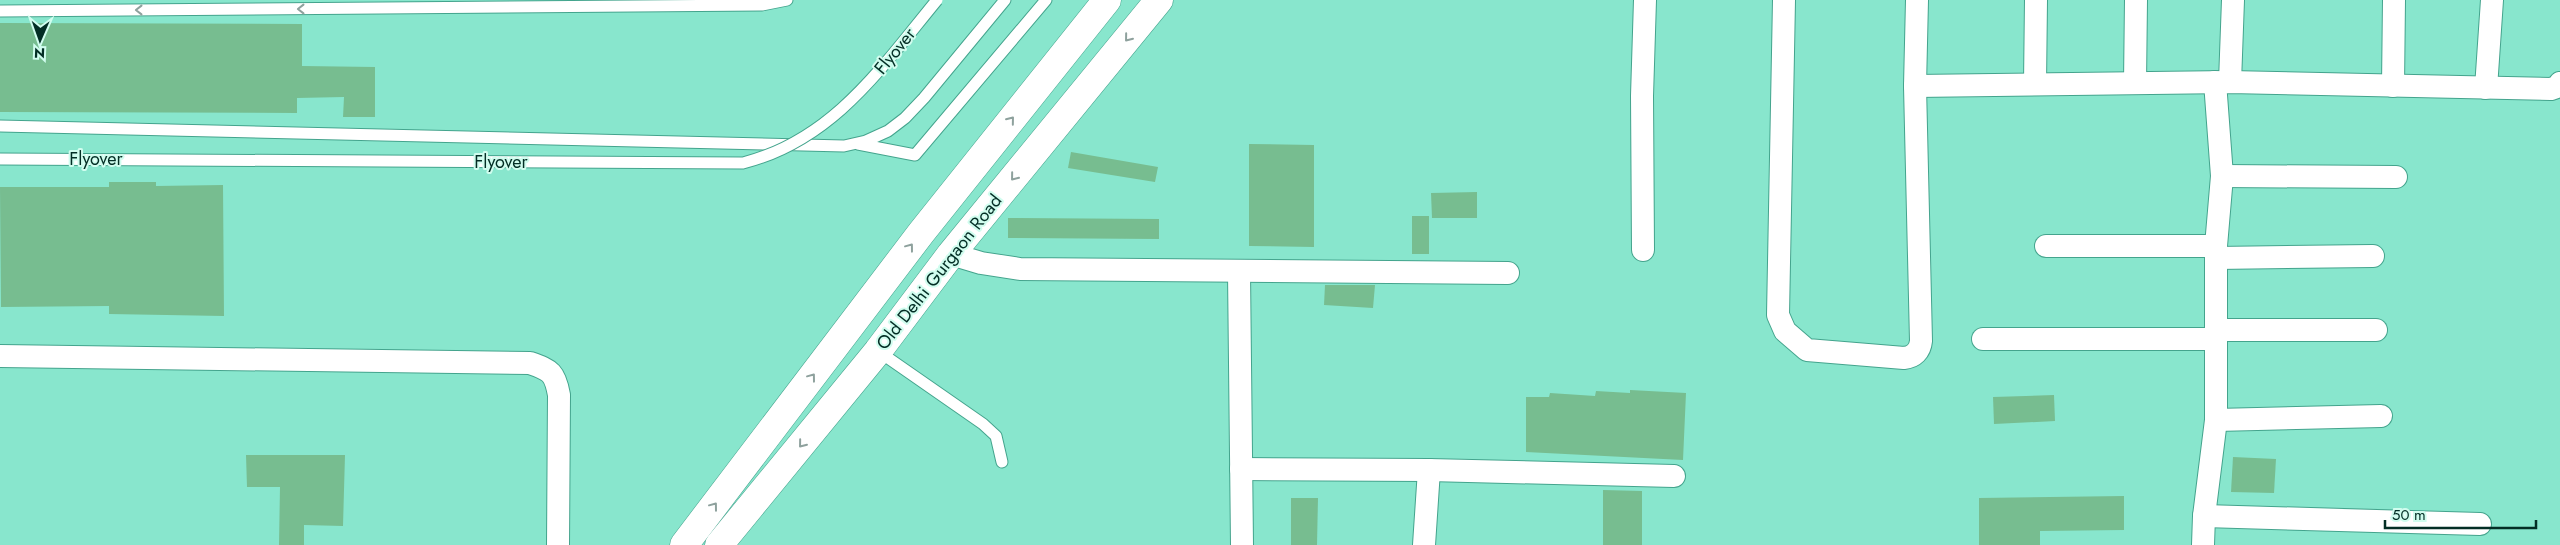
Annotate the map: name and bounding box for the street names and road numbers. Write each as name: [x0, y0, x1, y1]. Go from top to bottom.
street label: Flyover: [868, 21, 922, 80]
street label: Flyover: [69, 146, 124, 172]
street label: Flyover: [474, 149, 529, 175]
street label: Old Delhi Gurgaon Road: [870, 189, 1008, 355]

